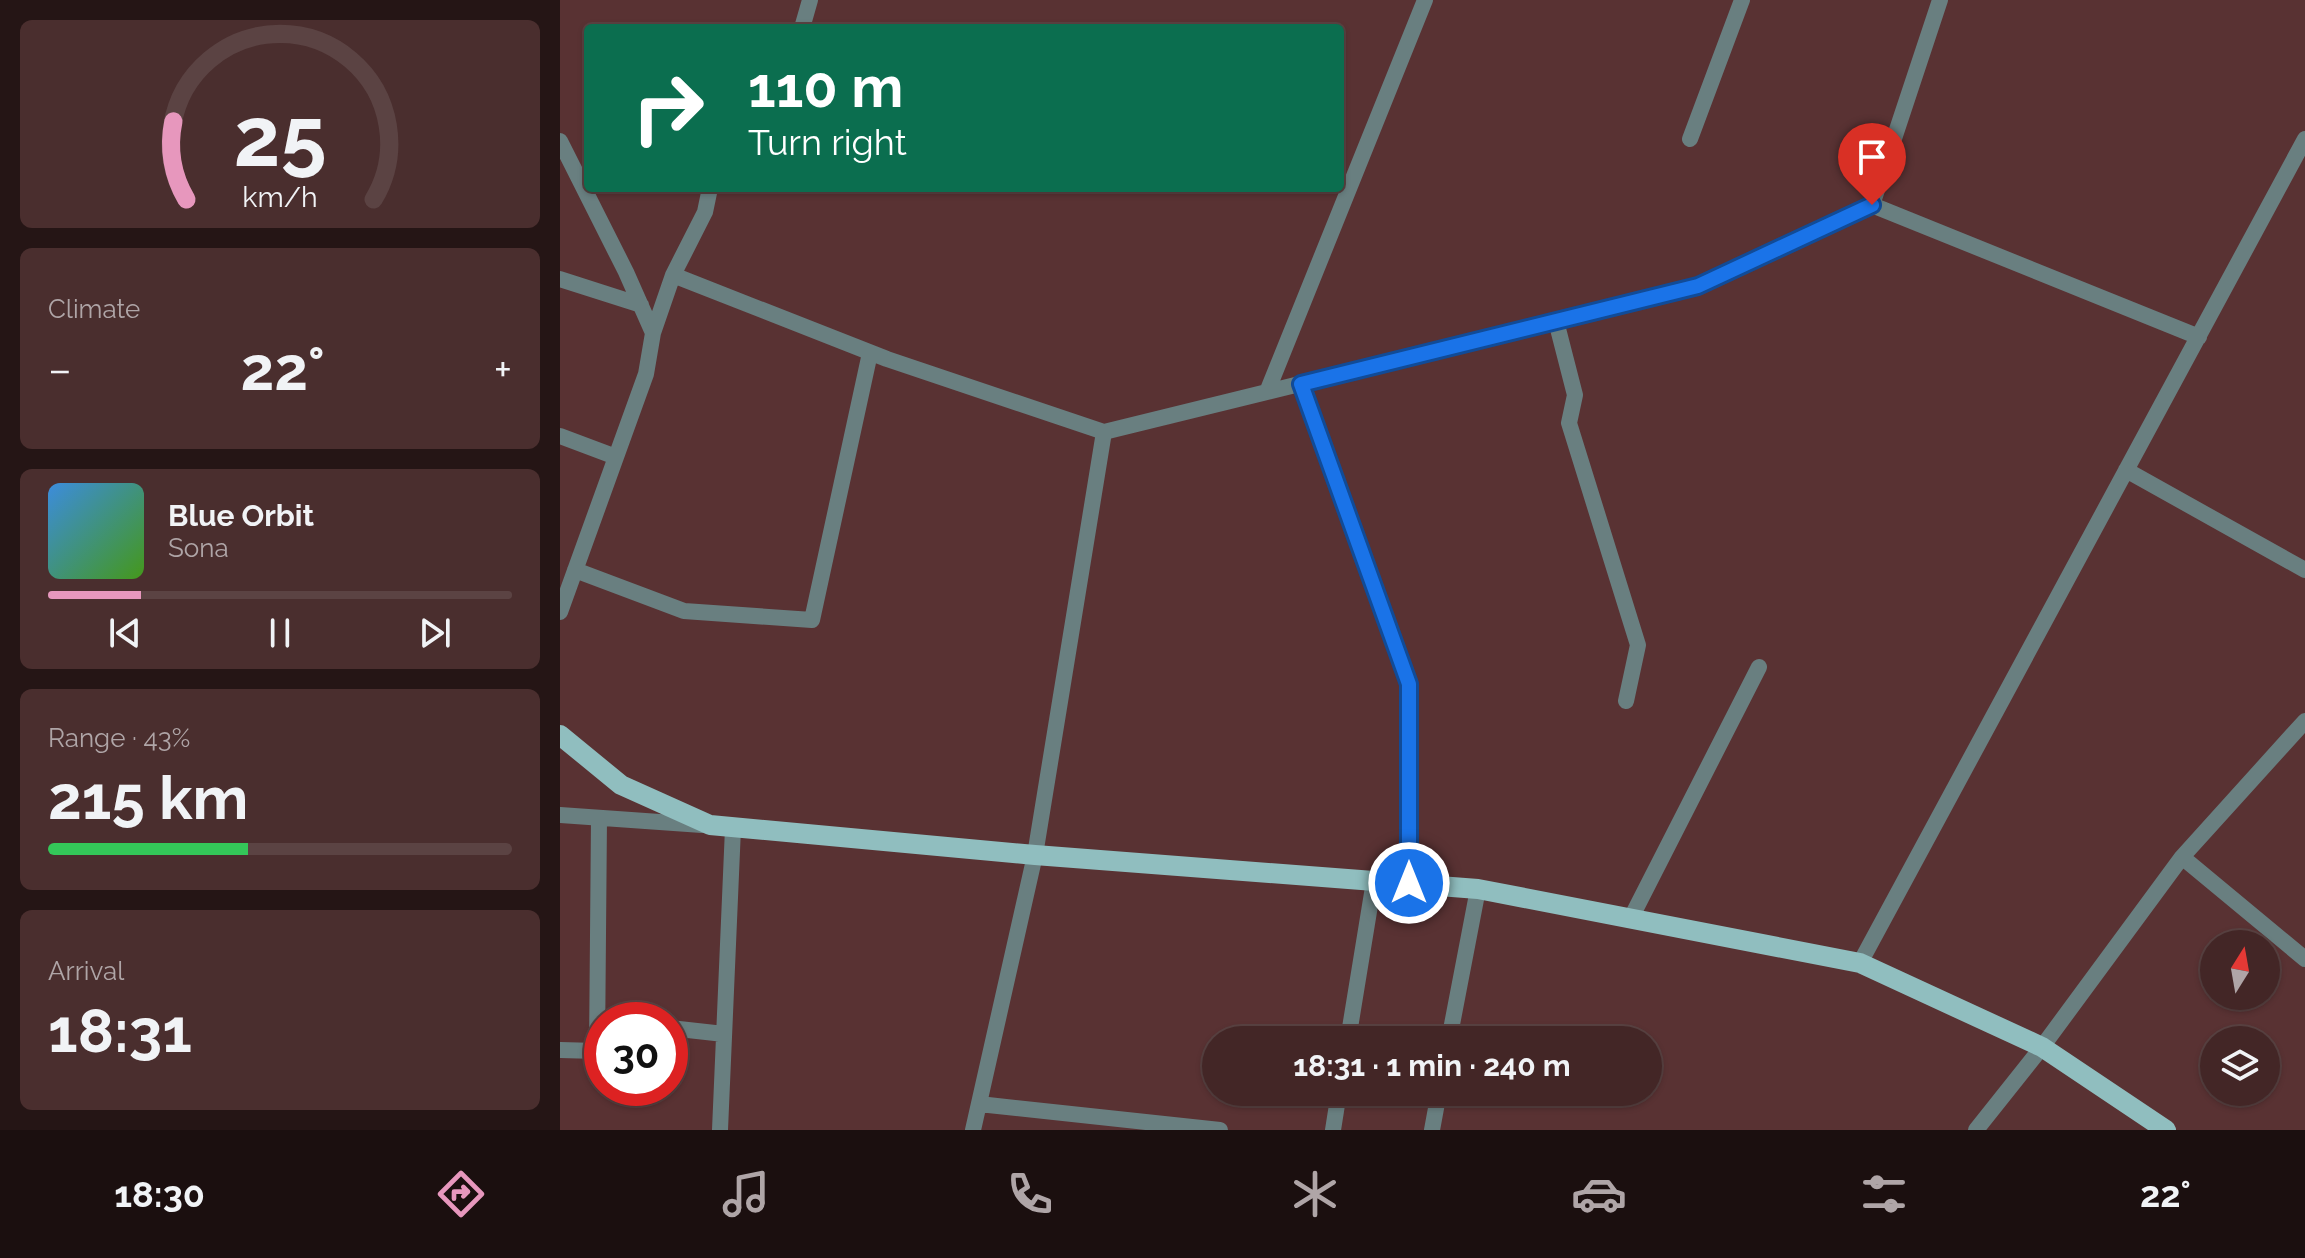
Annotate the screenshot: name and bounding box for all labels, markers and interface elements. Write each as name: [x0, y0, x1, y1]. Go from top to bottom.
text: 110 m: [748, 54, 903, 120]
icon: right: [616, 56, 720, 160]
text: 25: [233, 88, 327, 185]
text: Turn right: [748, 121, 907, 163]
pin: [1838, 123, 1906, 205]
icon: arrive: [1850, 135, 1894, 179]
text: km/h: [242, 180, 318, 214]
text: Climate: [48, 294, 140, 324]
text: 22°: [241, 334, 325, 404]
text: −: [48, 344, 72, 395]
text: +: [494, 344, 512, 395]
text: Blue Orbit: [168, 498, 314, 533]
text: Sona: [168, 533, 229, 563]
icon: previous: [103, 611, 147, 655]
icon: pause: [258, 611, 302, 655]
icon: next: [413, 611, 457, 655]
text: Range · 43%: [48, 723, 190, 753]
text: 215 km: [48, 763, 248, 833]
position arrow: [1367, 841, 1451, 925]
north arrow: [2200, 930, 2280, 1010]
map controls: [2200, 930, 2280, 1106]
text: Arrival: [48, 956, 124, 986]
text: 18:31: [48, 996, 192, 1066]
speed limit sign: 30: [584, 1002, 688, 1106]
button: layers: [2200, 1026, 2280, 1106]
text: 18:31 · 1 min · 240 m: [1293, 1048, 1571, 1083]
icon: directions: [433, 1166, 489, 1222]
icon: music: [718, 1166, 774, 1222]
icon: phone: [1002, 1166, 1058, 1222]
icon: climate: [1287, 1166, 1343, 1222]
icon: car: [1571, 1166, 1627, 1222]
icon: filters: [1856, 1166, 1912, 1222]
text: 18:30: [114, 1173, 205, 1215]
text: 22°: [2140, 1173, 2191, 1215]

